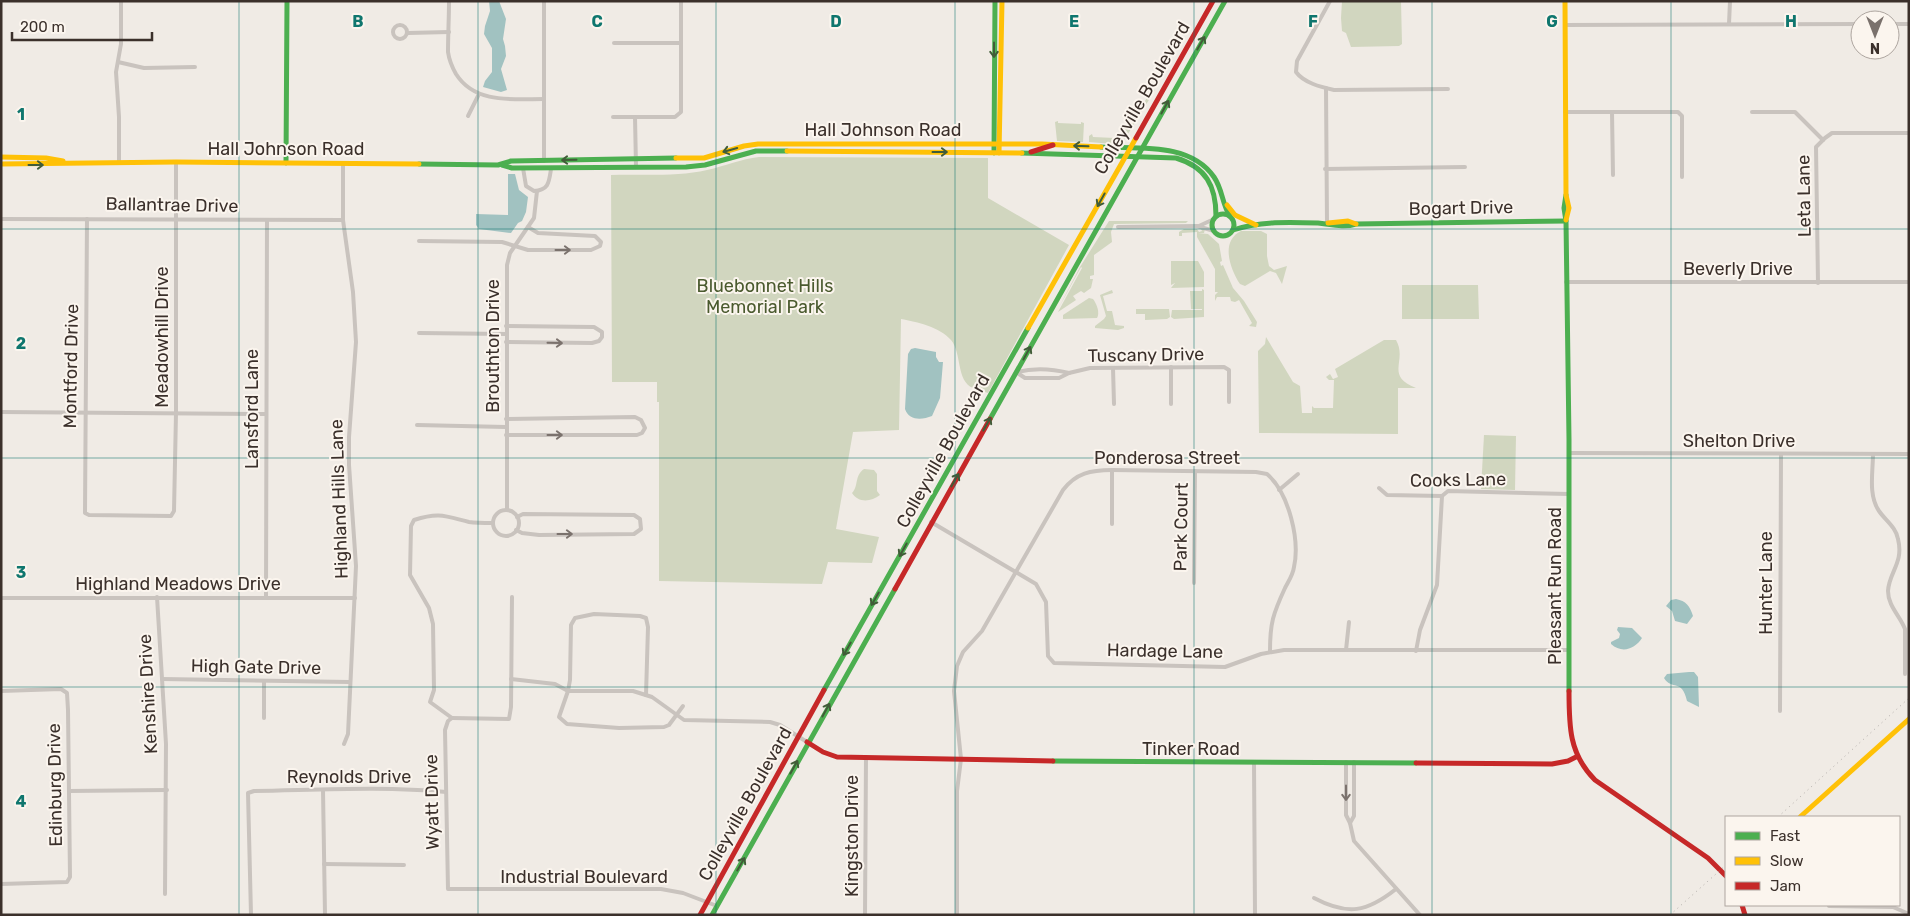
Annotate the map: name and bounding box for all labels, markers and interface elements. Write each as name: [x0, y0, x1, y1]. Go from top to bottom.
scale bar: [12, 10, 152, 42]
north arrow: [1850, 10, 1900, 60]
text: B: [352, 12, 364, 31]
text: C: [591, 12, 603, 31]
text: D: [830, 12, 842, 31]
text: E: [1069, 12, 1079, 31]
text: F: [1308, 12, 1318, 31]
text: G: [1546, 12, 1558, 31]
text: H: [1785, 12, 1797, 31]
text: 200 m: [20, 18, 65, 36]
street label: Colleyville Boulevard: [1089, 18, 1195, 178]
one-way arrow: [1196, 35, 1206, 50]
text: N: [1870, 39, 1880, 56]
one-way arrow: [989, 42, 999, 58]
one-way arrow: [1160, 100, 1170, 115]
text: 1: [17, 105, 25, 124]
street label: Hall Johnson Road: [804, 119, 962, 141]
street label: Hall Johnson Road: [207, 138, 365, 160]
one-way arrow: [1073, 141, 1089, 150]
one-way arrow: [722, 146, 738, 156]
one-way arrow: [931, 147, 947, 157]
one-way arrow: [561, 155, 577, 164]
street label: Leta Lane: [1792, 155, 1816, 237]
one-way arrow: [28, 160, 44, 170]
one-way arrow: [1095, 192, 1105, 206]
street label: Ballantrae Drive: [105, 193, 239, 217]
street label: Bogart Drive: [1408, 196, 1514, 220]
one-way arrow: [554, 245, 571, 255]
street label: Beverly Drive: [1683, 258, 1793, 280]
street label: Meadowhill Drive: [151, 266, 173, 408]
park label: Bluebonnet Hills Memorial Park: [697, 275, 833, 318]
street label: Brouthton Drive: [482, 279, 504, 413]
street label: Montford Drive: [59, 304, 83, 428]
text: 2: [16, 334, 26, 353]
one-way arrow: [547, 338, 563, 347]
street label: Tuscany Drive: [1087, 343, 1205, 367]
one-way arrow: [1022, 345, 1032, 360]
street label: Lansford Lane: [241, 349, 263, 469]
street label: Colleyville Boulevard: [892, 370, 994, 532]
one-way arrow: [982, 416, 992, 431]
street label: Highland Hills Lane: [325, 419, 353, 579]
one-way arrow: [546, 430, 563, 440]
street label: Shelton Drive: [1683, 430, 1795, 452]
street label: Ponderosa Street: [1094, 447, 1240, 469]
street label: Cooks Lane: [1410, 468, 1506, 492]
one-way arrow: [951, 473, 961, 487]
street label: Park Court: [1169, 482, 1193, 572]
street label: Pleasant Run Road: [1544, 507, 1566, 665]
one-way arrow: [556, 530, 572, 539]
street label: Hunter Lane: [1755, 531, 1777, 635]
one-way arrow: [898, 543, 908, 558]
text: 3: [16, 563, 26, 582]
street label: Highland Meadows Drive: [75, 573, 281, 595]
one-way arrow: [870, 592, 880, 606]
street label: Kenshire Drive: [134, 633, 162, 755]
street label: Hardage Lane: [1107, 639, 1223, 663]
one-way arrow: [842, 641, 851, 656]
street label: High Gate Drive: [191, 655, 321, 679]
one-way arrow: [821, 703, 831, 718]
street label: Edinburg Drive: [43, 723, 67, 847]
street label: Colleyville Boulevard: [694, 723, 796, 885]
street label: Tinker Road: [1142, 738, 1240, 760]
street label: Wyatt Drive: [420, 754, 444, 850]
one-way arrow: [789, 760, 799, 775]
street label: Reynolds Drive: [287, 766, 411, 788]
street label: Kingston Drive: [841, 775, 863, 897]
one-way arrow: [1341, 784, 1351, 801]
text: 4: [16, 792, 27, 811]
legend: [1725, 816, 1900, 906]
text: Fast: [1770, 827, 1800, 845]
text: Slow: [1770, 852, 1803, 870]
one-way arrow: [736, 857, 746, 872]
street label: Industrial Boulevard: [500, 866, 668, 888]
text: Jam: [1770, 877, 1801, 895]

